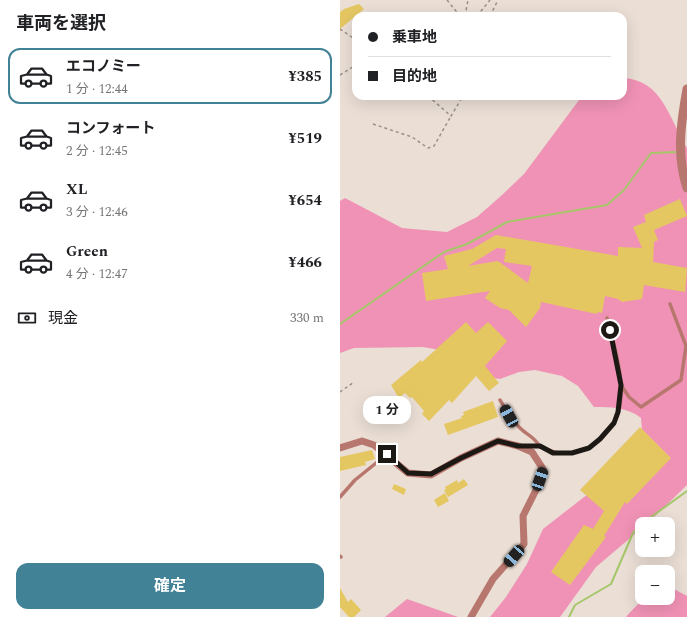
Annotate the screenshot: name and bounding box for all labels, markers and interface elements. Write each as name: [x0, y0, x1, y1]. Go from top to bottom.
text: 車両を選択: [16, 10, 106, 37]
text: 乗車地: [392, 26, 437, 49]
text: エコノミー: [66, 55, 141, 78]
icon: car: [18, 58, 54, 94]
text: ¥385: [288, 65, 322, 88]
text: 目的地: [392, 65, 437, 88]
text: 1 分 · 12:44: [66, 79, 128, 99]
text: コンフォート: [66, 117, 156, 140]
icon: car: [18, 120, 54, 156]
text: ¥519: [288, 127, 322, 150]
text: 2 分 · 12:45: [66, 141, 128, 161]
text: XL: [66, 178, 87, 201]
icon: car: [18, 182, 54, 218]
text: ¥654: [288, 189, 322, 212]
text: 3 分 · 12:46: [66, 202, 128, 222]
text: Green: [66, 240, 108, 263]
icon: car: [18, 244, 54, 280]
text: ¥466: [288, 251, 322, 274]
text: 4 分 · 12:47: [66, 264, 128, 284]
icon: cash: [16, 307, 38, 329]
text: 現金: [48, 307, 78, 330]
text: 330 m: [290, 308, 324, 328]
route start: [601, 321, 619, 339]
callout: 1 分: [363, 396, 411, 424]
text: 1 分: [375, 400, 399, 420]
car: [498, 403, 520, 429]
route end: [378, 445, 396, 463]
car: [530, 466, 550, 492]
map controls: [635, 517, 675, 605]
button: +: [635, 517, 675, 557]
car: [502, 543, 526, 569]
button: 確定: [16, 563, 324, 609]
button: −: [635, 565, 675, 605]

